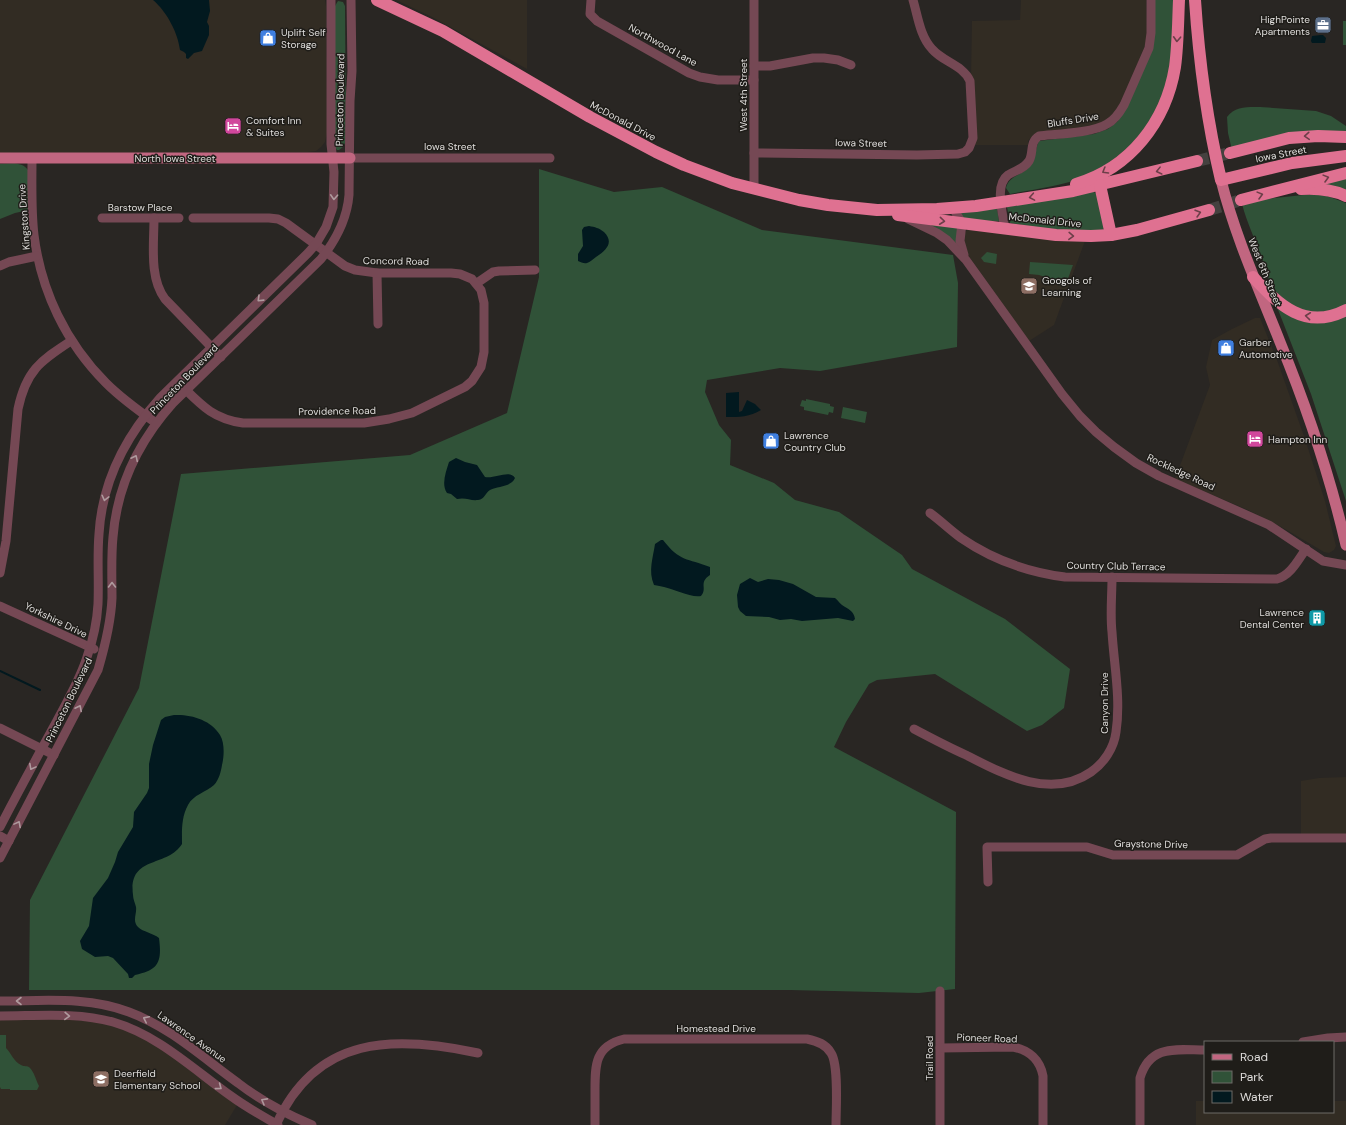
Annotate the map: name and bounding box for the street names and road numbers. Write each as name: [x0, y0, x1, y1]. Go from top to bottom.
street label: Northwood Lane: [626, 21, 700, 69]
street label: Princeton Boulevard: [333, 54, 347, 146]
street label: West 4th Street: [737, 58, 750, 131]
street label: McDonald Drive: [588, 98, 659, 144]
street label: Bluffs Drive: [1046, 109, 1100, 130]
street label: Iowa Street: [835, 136, 887, 150]
street label: Iowa Street: [424, 140, 476, 153]
street label: Iowa Street: [1254, 143, 1308, 165]
street label: North Iowa Street: [135, 152, 215, 165]
street label: Kingston Drive: [15, 183, 33, 250]
street label: Barstow Place: [108, 201, 173, 214]
street label: McDonald Drive: [1008, 210, 1082, 230]
street label: West 6th Street: [1245, 236, 1285, 308]
street label: Concord Road: [363, 254, 429, 268]
street label: Princeton Boulevard: [147, 341, 221, 417]
street label: Providence Road: [298, 404, 376, 418]
street label: Rockledge Road: [1145, 451, 1217, 493]
street label: Country Club Terrace: [1066, 559, 1166, 573]
street label: Yorkshire Drive: [23, 599, 90, 641]
street label: Princeton Boulevard: [43, 656, 95, 744]
street label: Canyon Drive: [1098, 672, 1111, 734]
street label: Graystone Drive: [1114, 837, 1188, 851]
street label: Lawrence Avenue: [155, 1008, 229, 1066]
street label: Homestead Drive: [676, 1022, 756, 1035]
street label: Pioneer Road: [956, 1030, 1018, 1046]
street label: Trail Road: [923, 1036, 936, 1080]

